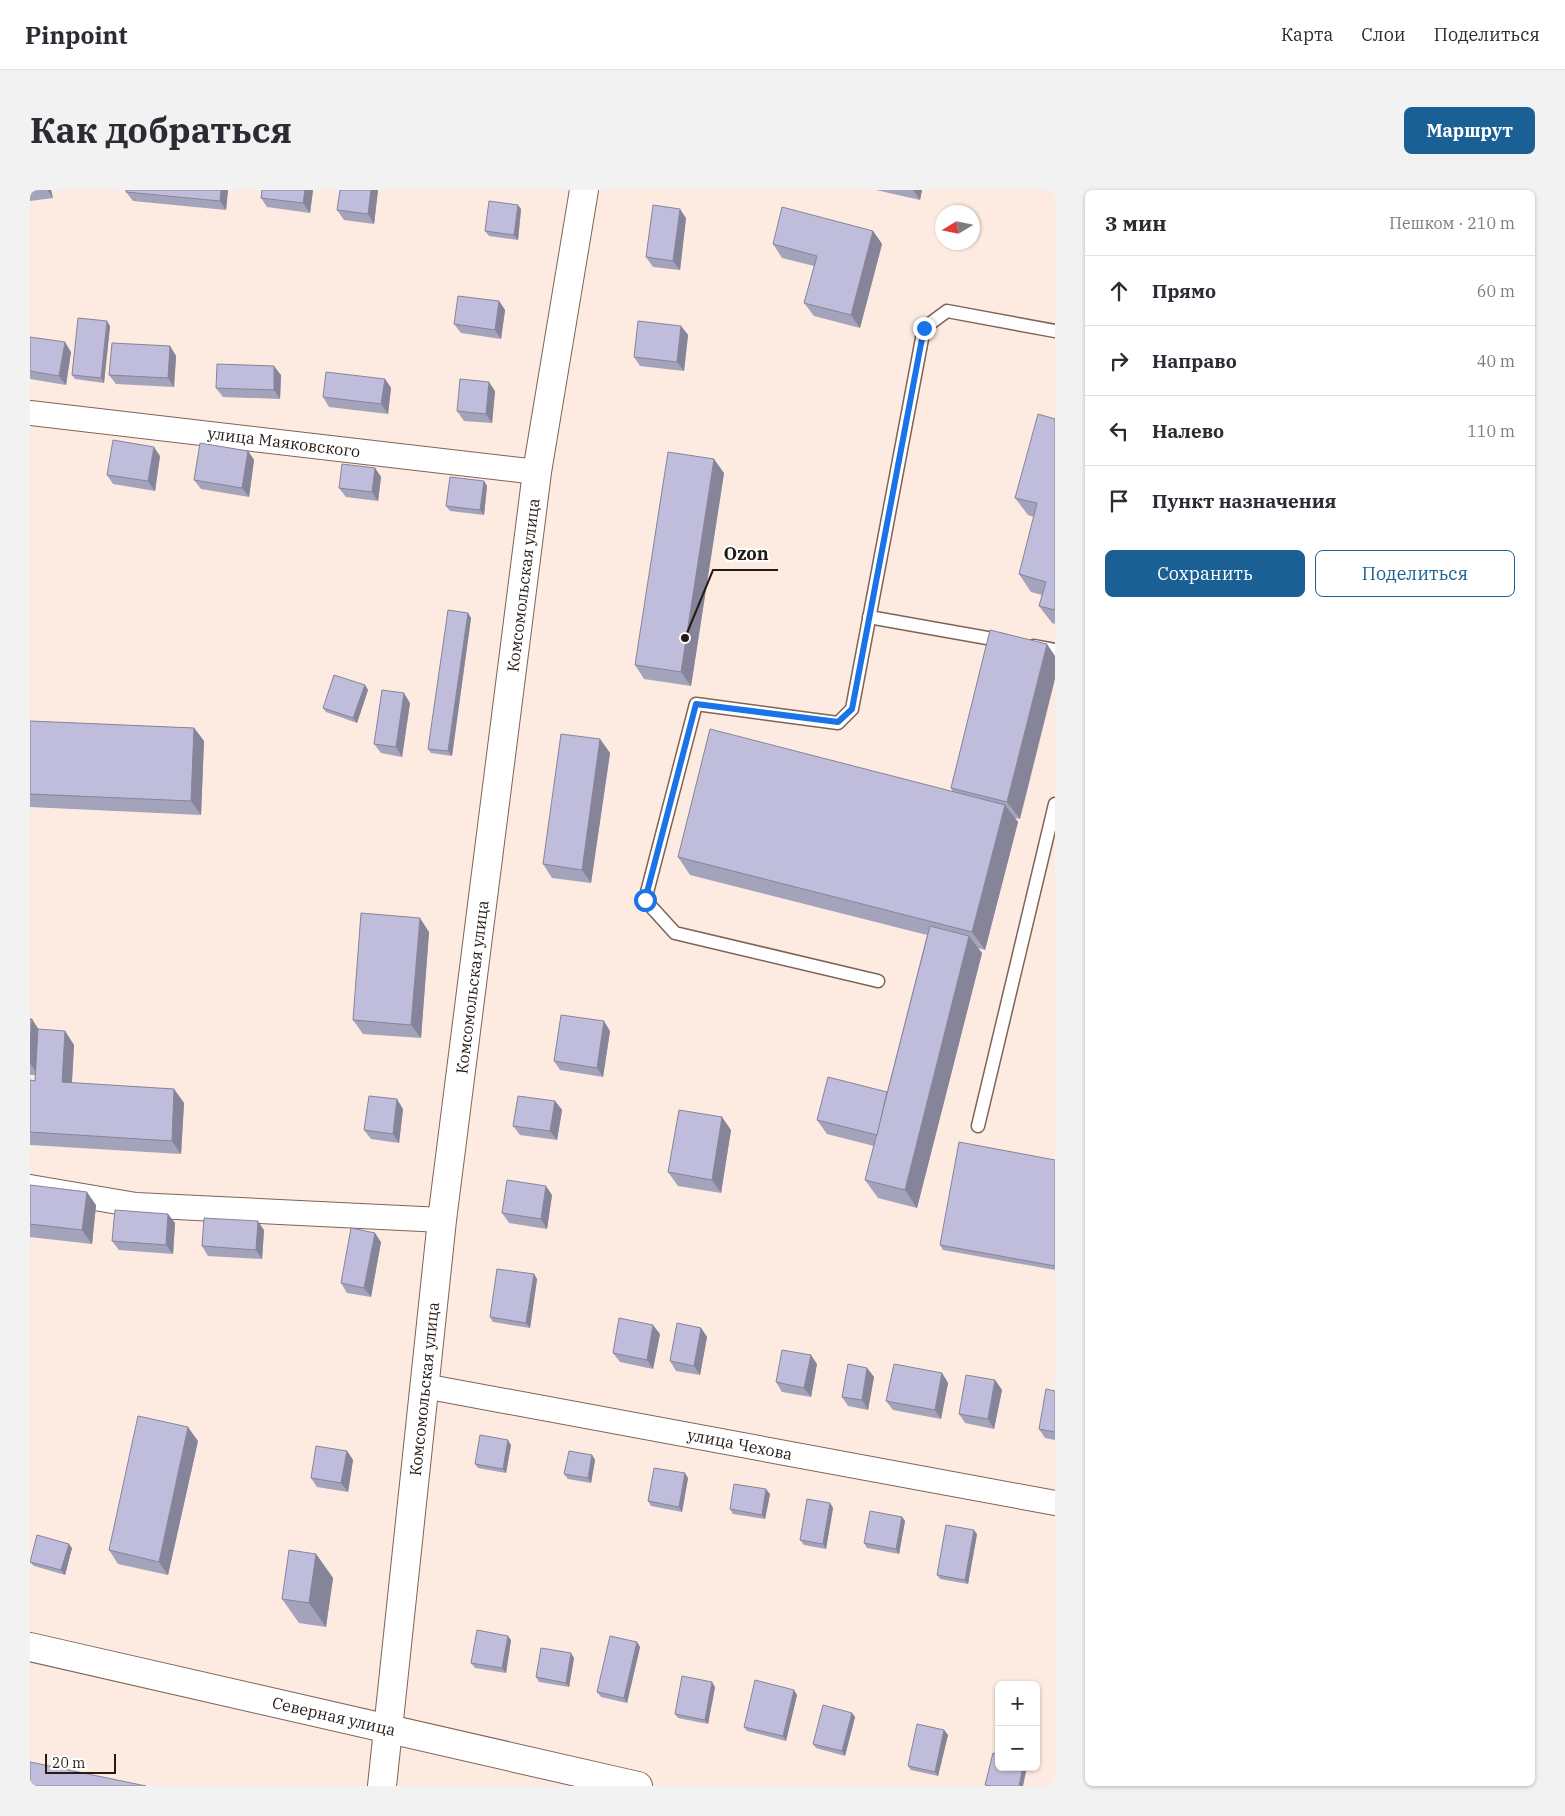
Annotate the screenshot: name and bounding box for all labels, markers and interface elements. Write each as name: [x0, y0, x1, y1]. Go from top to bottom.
text: Pinpoint: [25, 19, 127, 51]
text: Карта: [1281, 23, 1333, 46]
text: Слои: [1361, 23, 1406, 46]
text: Поделиться: [1434, 23, 1540, 46]
text: Как добраться: [30, 107, 292, 153]
button: Маршрут: [1404, 107, 1535, 154]
north arrow: [935, 205, 980, 250]
text: 3 мин: [1105, 209, 1167, 237]
text: Пешком · 210 m: [1389, 213, 1515, 233]
icon: ahead: [1105, 277, 1133, 305]
text: Прямо: [1152, 279, 1216, 303]
text: 60 m: [1477, 281, 1515, 301]
route end: [913, 317, 936, 340]
icon: right: [1105, 347, 1133, 375]
text: Направо: [1152, 349, 1237, 373]
text: 40 m: [1477, 351, 1515, 371]
icon: left: [1105, 417, 1133, 445]
text: Налево: [1152, 419, 1224, 443]
text: 110 m: [1467, 421, 1515, 441]
street label: улица Маяковского: [207, 423, 361, 461]
icon: arrive: [1105, 487, 1133, 515]
text: Пункт назначения: [1152, 489, 1336, 513]
street label: Комсомольская улица: [502, 497, 544, 673]
callout: Ozon: [713, 537, 778, 570]
text: Ozon: [723, 542, 769, 565]
button: Сохранить: [1105, 550, 1305, 597]
button: Поделиться: [1315, 550, 1515, 597]
route start: [634, 889, 657, 912]
street label: Комсомольская улица: [451, 899, 493, 1075]
street label: Комсомольская улица: [405, 1301, 443, 1477]
street label: улица Чехова: [686, 1424, 794, 1464]
map controls: [995, 1681, 1040, 1771]
button: +: [995, 1681, 1040, 1726]
street label: Северная улица: [270, 1692, 398, 1740]
button: −: [995, 1726, 1040, 1771]
scale bar: [45, 1751, 116, 1774]
text: 20 m: [52, 1754, 85, 1772]

